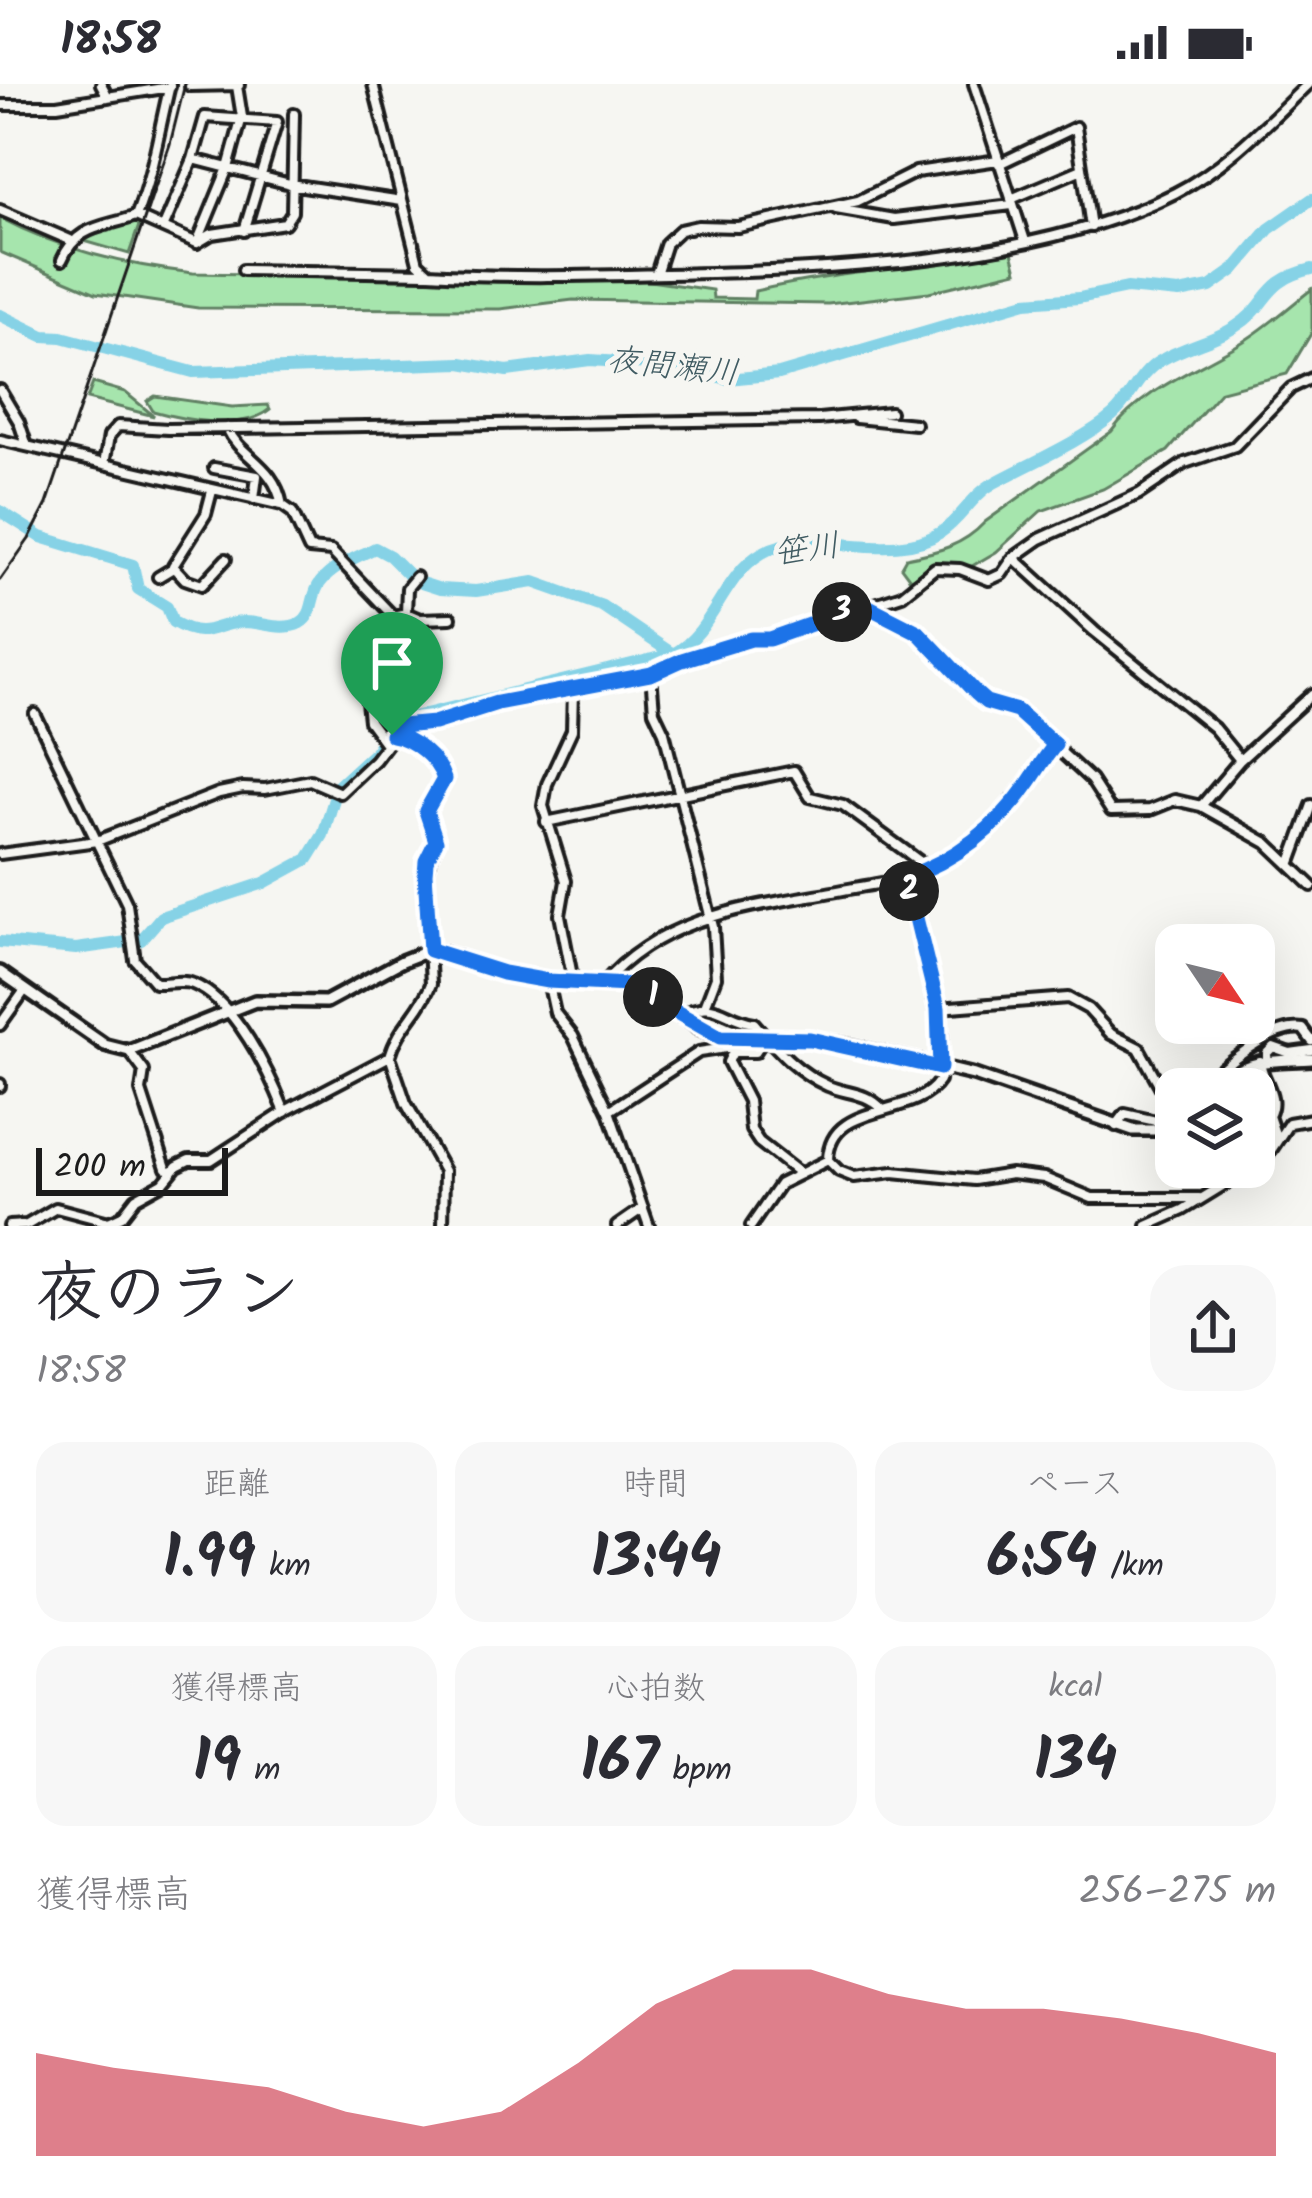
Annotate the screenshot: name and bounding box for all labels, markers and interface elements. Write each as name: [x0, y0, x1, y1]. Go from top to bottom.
text: 18:58: [60, 6, 161, 78]
water label: 夜間瀬川: [605, 335, 741, 401]
water label: 笹川: [771, 520, 843, 582]
pin: 3: [812, 582, 872, 642]
text: 3: [833, 585, 851, 638]
pin: [341, 612, 443, 735]
icon: arrive: [359, 630, 425, 696]
pin: 2: [879, 861, 939, 921]
text: 2: [899, 864, 919, 917]
north arrow: [1155, 924, 1275, 1044]
map controls: [1155, 924, 1275, 1188]
pin: 1: [623, 967, 683, 1027]
text: 1: [648, 970, 658, 1023]
button: layers: [1155, 1068, 1275, 1188]
scale bar: [36, 1142, 228, 1195]
text: 200 m: [54, 1142, 146, 1195]
text: 夜のラン: [36, 1244, 300, 1349]
button: share: [1150, 1265, 1276, 1391]
text: 18:58: [36, 1342, 126, 1404]
text: 距離: [204, 1459, 270, 1512]
text: 時間: [623, 1459, 689, 1512]
text: ペース: [1027, 1459, 1124, 1512]
text: 1.99: [163, 1512, 256, 1608]
text: 13:44: [590, 1512, 722, 1608]
text: 6:54: [987, 1512, 1097, 1608]
text: km: [256, 1541, 311, 1594]
text: /km: [1097, 1541, 1164, 1594]
text: kcal: [1048, 1662, 1102, 1715]
text: 獲得標高: [171, 1663, 303, 1716]
text: 心拍数: [606, 1663, 705, 1716]
text: 134: [1034, 1715, 1117, 1811]
text: 19: [193, 1716, 241, 1812]
text: 167: [580, 1716, 659, 1812]
text: m: [241, 1745, 281, 1798]
text: bpm: [659, 1745, 732, 1798]
text: 256–275 m: [1079, 1862, 1276, 1924]
text: 獲得標高: [36, 1866, 192, 1928]

